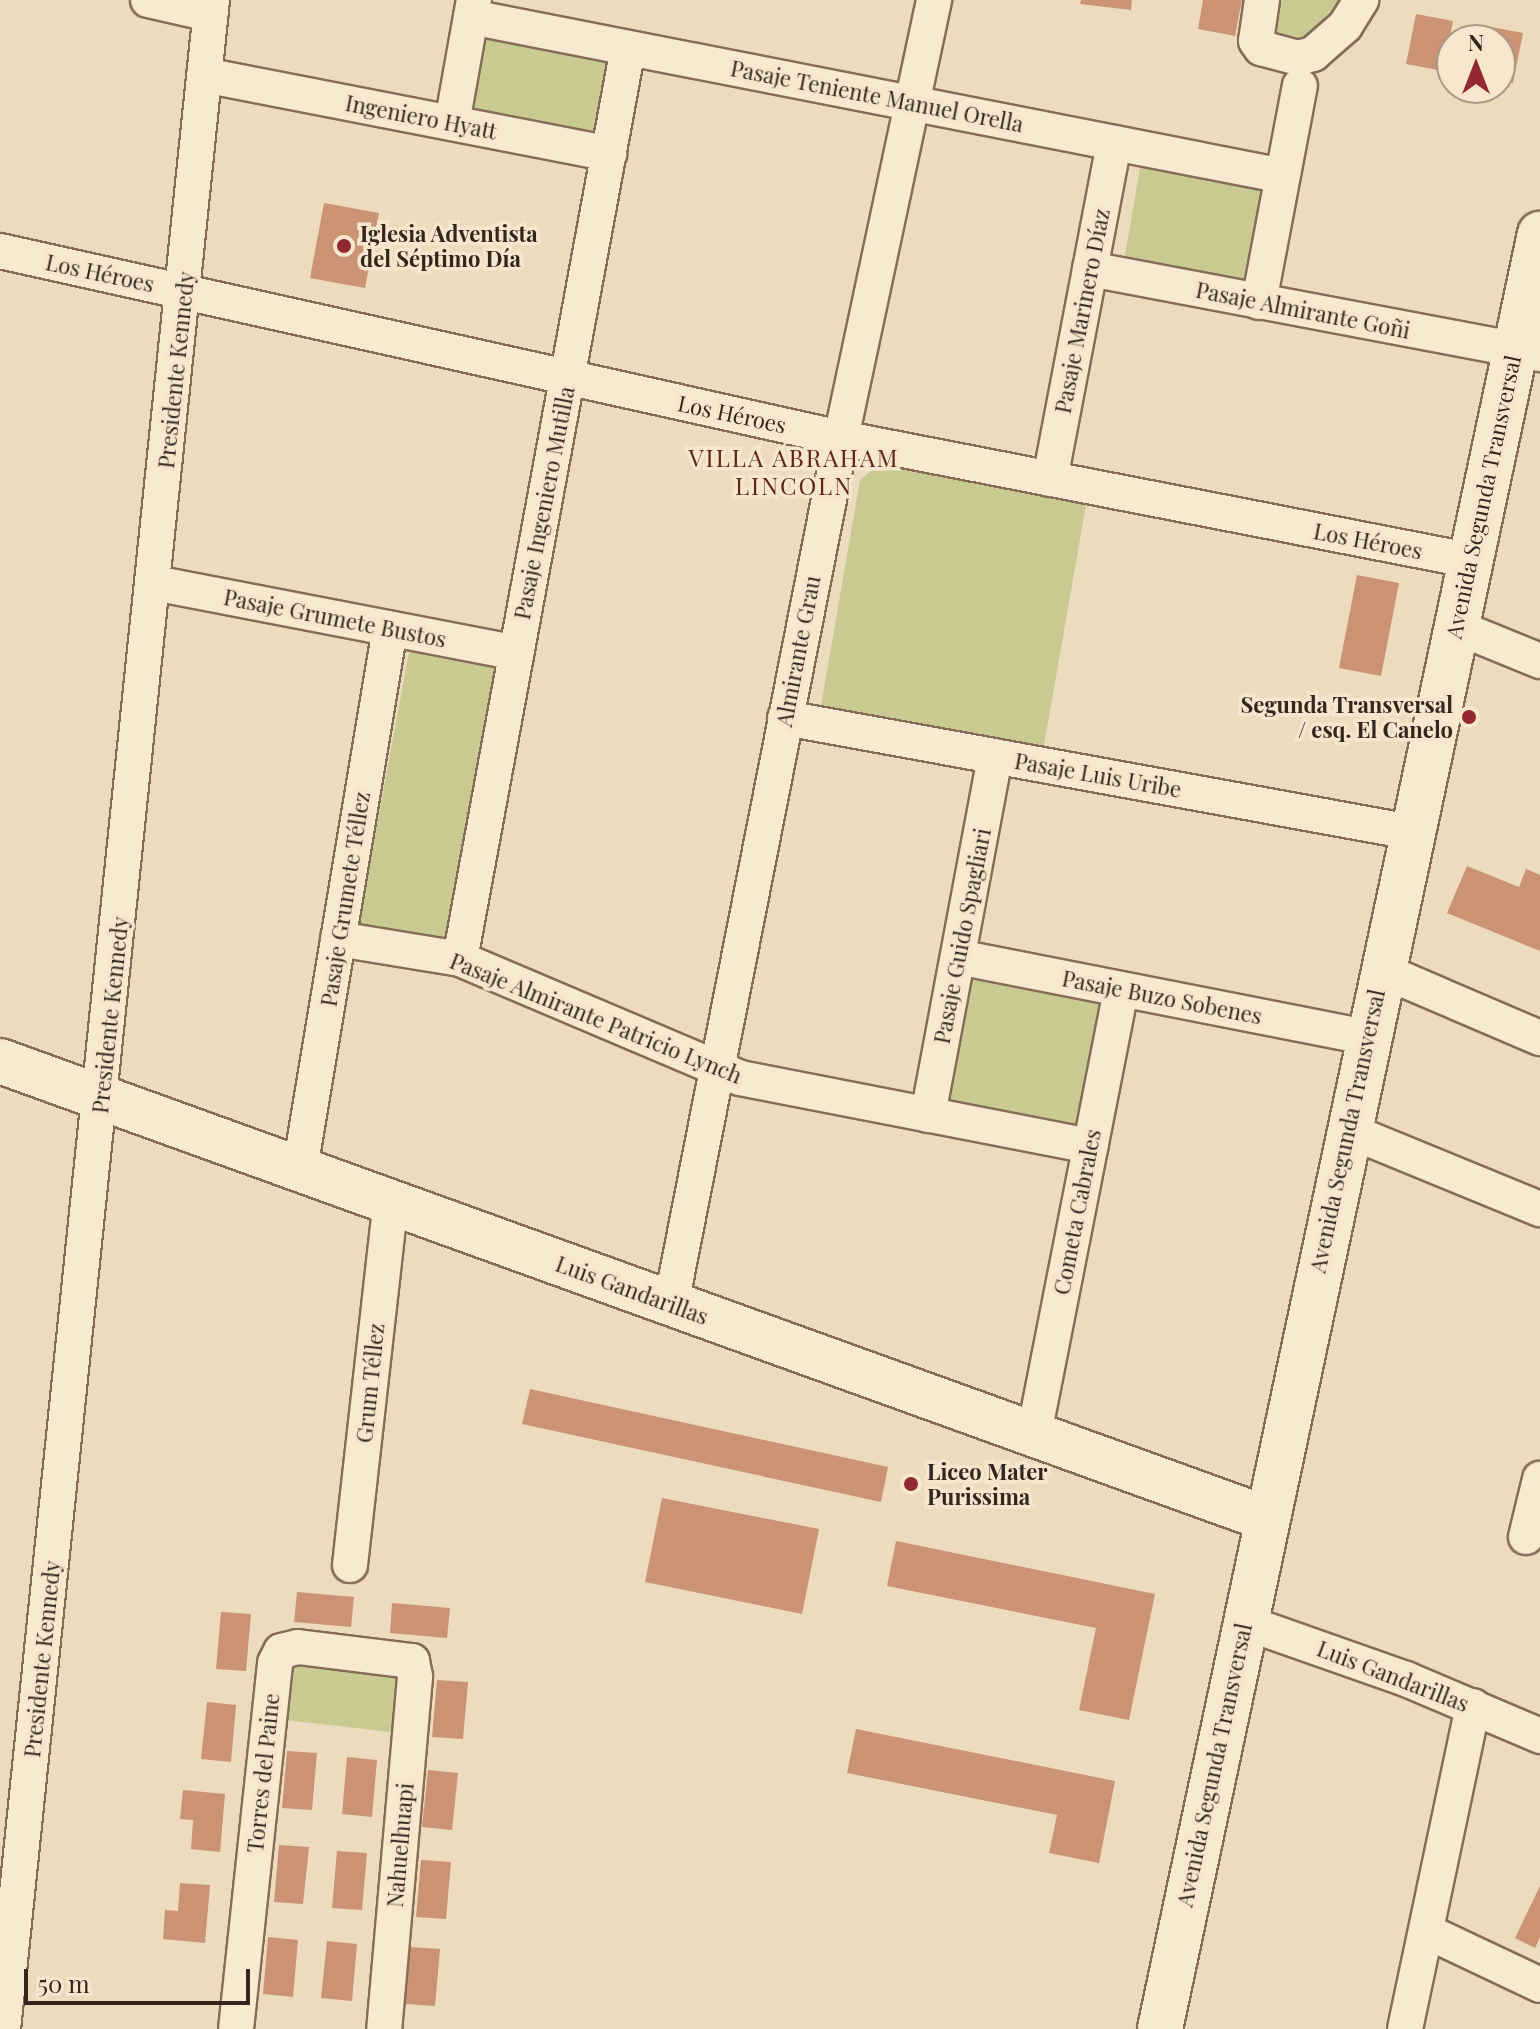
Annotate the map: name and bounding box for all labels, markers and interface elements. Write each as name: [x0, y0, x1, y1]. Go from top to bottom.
north arrow: [1436, 24, 1516, 104]
text: N: [1468, 27, 1484, 57]
street label: Pasaje Teniente Manuel Orella: [728, 55, 1026, 137]
street label: Ingeniero Hyatt: [343, 89, 499, 145]
street label: Pasaje Marinero Díaz: [1049, 206, 1115, 416]
place label: Iglesia Adventista del Séptimo Día: [360, 220, 539, 272]
marker: Iglesia Adventista del Séptimo Día: [335, 237, 353, 255]
street label: Los Héroes: [43, 249, 157, 297]
street label: Presidente Kennedy: [153, 270, 199, 470]
street label: Pasaje Almirante Goñi: [1193, 276, 1413, 344]
street label: Avenida Segunda Transversal: [1440, 352, 1526, 642]
street label: Pasaje Ingeniero Mutilla: [508, 384, 580, 622]
street label: Los Héroes: [675, 390, 789, 438]
district label: VILLA ABRAHAM LINCOLN: [688, 444, 900, 500]
street label: Los Héroes: [1311, 518, 1425, 564]
street label: Almirante Grau: [770, 573, 826, 729]
street label: Pasaje Grumete Bustos: [222, 583, 448, 653]
place label: Segunda Transversal / esq. El Canelo: [1240, 691, 1453, 742]
marker: Segunda Transversal / esq. El Canelo: [1460, 708, 1478, 726]
street label: Pasaje Luis Uribe: [1013, 747, 1183, 803]
street label: Pasaje Grumete Téllez: [315, 789, 375, 1009]
street label: Pasaje Guido Spagliari: [928, 826, 996, 1046]
street label: Presidente Kennedy: [87, 915, 133, 1115]
street label: Pasaje Almirante Patricio Lynch: [446, 947, 746, 1089]
street label: Pasaje Buzo Sobenes: [1060, 965, 1264, 1029]
street label: Avenida Segunda Transversal: [1304, 986, 1390, 1276]
street label: Cometa Cabrales: [1048, 1127, 1106, 1297]
street label: Luis Gandarillas: [552, 1250, 712, 1330]
street label: Grum Téllez: [351, 1322, 389, 1444]
place label: Liceo Mater Purissima: [927, 1458, 1047, 1510]
marker: Liceo Mater Purissima: [902, 1475, 920, 1493]
street label: Presidente Kennedy: [19, 1559, 65, 1759]
street label: Avenida Segunda Transversal: [1171, 1620, 1257, 1910]
street label: Luis Gandarillas: [1313, 1635, 1473, 1717]
street label: Torres del Paine: [241, 1692, 285, 1854]
street label: Nahuelhuapi: [381, 1782, 419, 1908]
scale bar: [28, 1953, 254, 2003]
text: 50 m: [38, 1967, 90, 1999]

